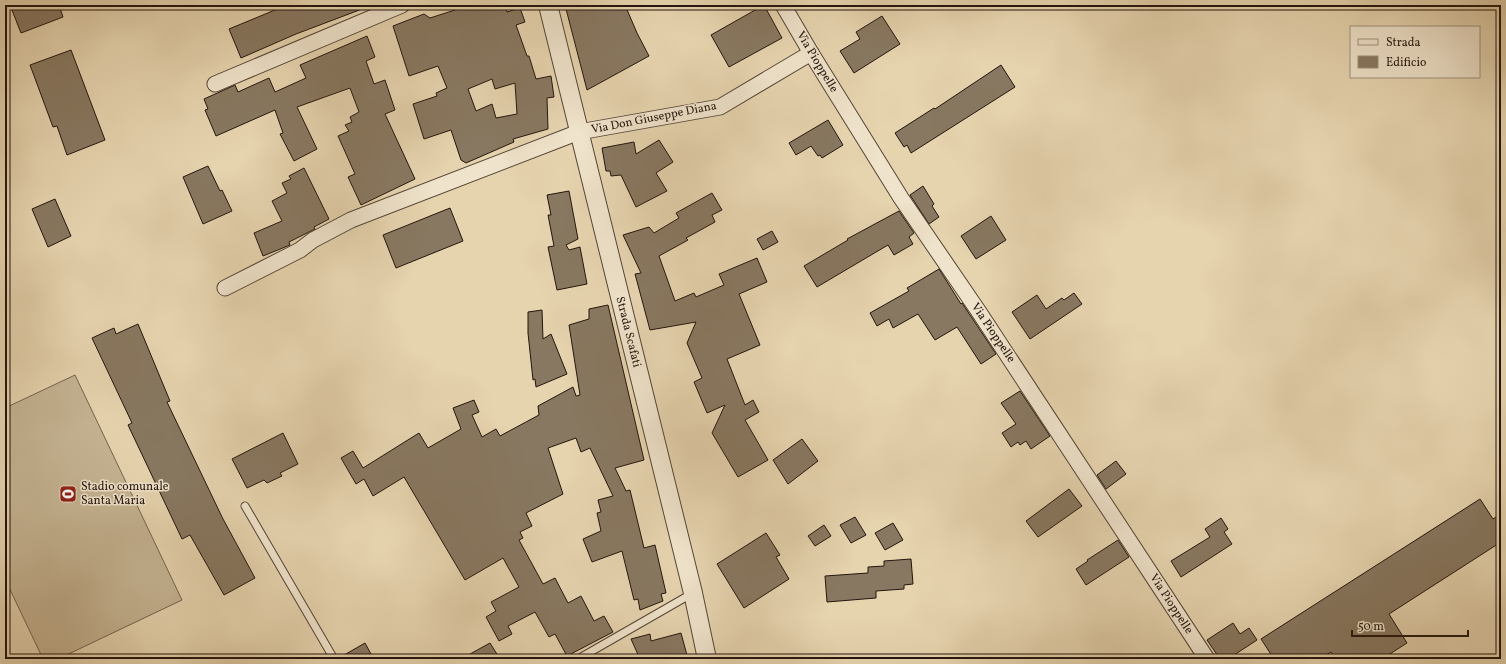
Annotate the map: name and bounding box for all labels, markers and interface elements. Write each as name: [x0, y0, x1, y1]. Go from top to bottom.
legend: [1350, 26, 1480, 78]
street label: Via Pioppelle: [792, 28, 842, 96]
text: Strada: [1386, 35, 1421, 51]
text: Edificio: [1386, 55, 1426, 71]
street label: Via Don Giuseppe Diana: [590, 98, 718, 138]
street label: Strada Scafati: [611, 295, 645, 370]
street label: Via Pioppelle: [967, 300, 1019, 366]
place label: Stadio comunale Santa Maria: [81, 479, 169, 509]
sports icon: Stadio comunale Santa Maria: [58, 484, 78, 504]
street label: Via Pioppelle: [1146, 571, 1197, 638]
scale bar: [1352, 612, 1468, 638]
text: 50 m: [1358, 619, 1384, 635]

